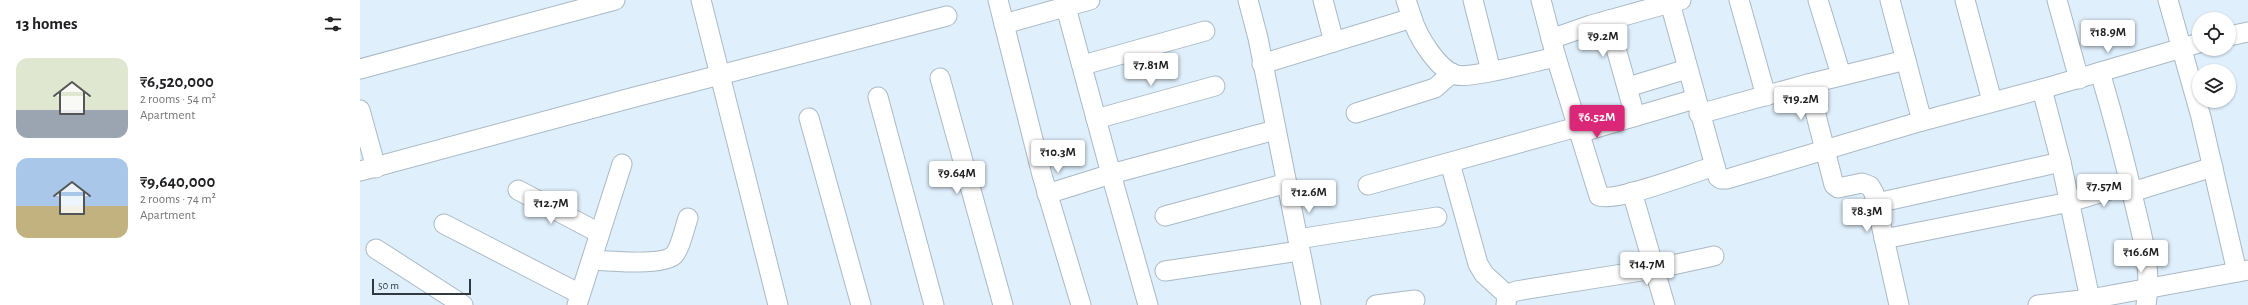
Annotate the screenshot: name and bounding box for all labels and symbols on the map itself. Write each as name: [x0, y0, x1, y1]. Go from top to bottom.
pin: ₹18.9M: [2075, 20, 2141, 54]
pin: ₹9.2M: [1575, 24, 1631, 58]
pin: ₹7.81M: [1118, 53, 1184, 87]
pin: ₹19.2M: [1768, 87, 1834, 121]
pin: ₹6.52M: [1564, 105, 1630, 139]
pin: ₹10.3M: [1025, 140, 1091, 174]
pin: ₹9.64M: [924, 161, 990, 195]
pin: ₹7.57M: [2071, 174, 2137, 208]
pin: ₹12.6M: [1276, 180, 1342, 214]
pin: ₹12.7M: [518, 191, 584, 225]
pin: ₹8.3M: [1839, 199, 1895, 233]
pin: ₹16.6M: [2108, 240, 2174, 274]
pin: ₹14.7M: [1614, 252, 1680, 286]
scale bar: [372, 277, 471, 296]

